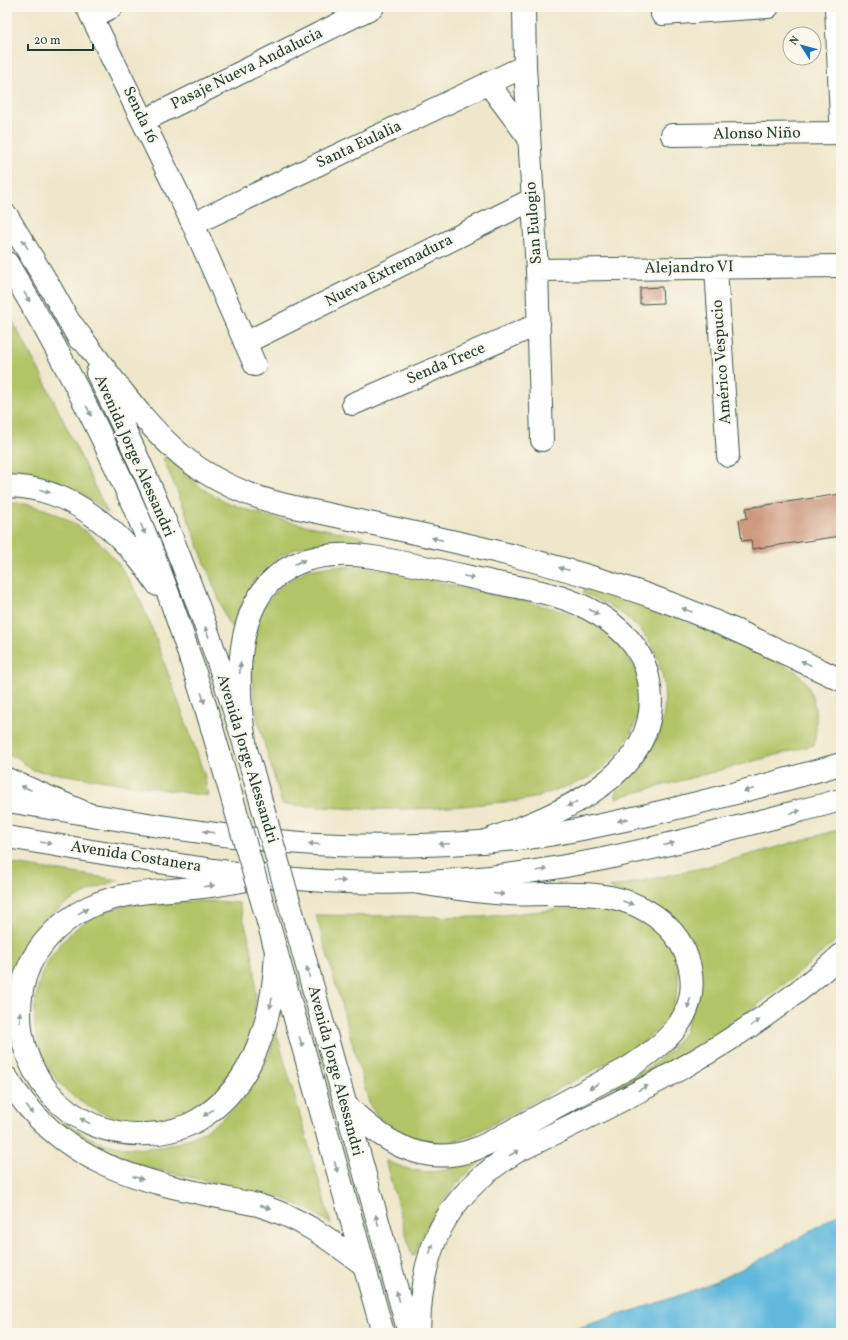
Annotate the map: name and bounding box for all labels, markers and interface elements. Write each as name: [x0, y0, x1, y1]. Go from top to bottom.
street label: Pasaje Nueva Andalucia: [167, 23, 327, 115]
scale bar: [28, 26, 93, 52]
north arrow: [782, 26, 822, 66]
text: 20 m: [34, 33, 61, 49]
text: N: [787, 33, 804, 49]
street label: Senda 16: [117, 83, 163, 147]
street label: Santa Eulalia: [313, 116, 405, 174]
street label: Alonso Niño: [713, 122, 801, 146]
street label: San Eulogio: [520, 181, 548, 265]
street label: Nueva Extremadura: [321, 229, 457, 313]
one-way arrow: [21, 239, 29, 249]
street label: Alejandro VI: [644, 256, 734, 280]
one-way arrow: [23, 291, 30, 303]
street label: Américo Vespucio: [707, 299, 737, 425]
street label: Senda Trece: [403, 338, 489, 390]
street label: Avenida Jorge Alessandri: [88, 371, 180, 541]
one-way arrow: [85, 405, 92, 417]
one-way arrow: [40, 488, 52, 494]
one-way arrow: [141, 524, 147, 536]
one-way arrow: [431, 536, 444, 542]
one-way arrow: [295, 559, 307, 565]
one-way arrow: [558, 566, 570, 572]
one-way arrow: [463, 574, 475, 580]
one-way arrow: [682, 607, 693, 613]
one-way arrow: [588, 608, 599, 615]
one-way arrow: [204, 625, 210, 637]
one-way arrow: [800, 660, 811, 666]
one-way arrow: [237, 662, 244, 674]
street label: Avenida Jorge Alessandri: [211, 672, 283, 846]
one-way arrow: [200, 692, 206, 704]
one-way arrow: [20, 784, 32, 790]
one-way arrow: [743, 787, 756, 793]
one-way arrow: [566, 800, 578, 807]
one-way arrow: [789, 809, 801, 815]
one-way arrow: [617, 818, 629, 824]
one-way arrow: [203, 829, 215, 835]
street label: Avenida Costanera: [69, 836, 203, 878]
one-way arrow: [39, 840, 52, 846]
one-way arrow: [308, 841, 320, 848]
one-way arrow: [437, 841, 450, 847]
one-way arrow: [663, 841, 675, 847]
one-way arrow: [535, 867, 548, 873]
one-way arrow: [334, 878, 347, 884]
one-way arrow: [203, 883, 215, 889]
one-way arrow: [493, 890, 505, 897]
one-way arrow: [623, 900, 635, 906]
one-way arrow: [77, 907, 88, 914]
one-way arrow: [305, 965, 311, 977]
street label: Avenida Jorge Alessandri: [302, 983, 368, 1159]
one-way arrow: [267, 997, 273, 1009]
one-way arrow: [686, 997, 692, 1009]
one-way arrow: [17, 1010, 23, 1023]
one-way arrow: [750, 1020, 761, 1027]
one-way arrow: [298, 1036, 304, 1048]
one-way arrow: [589, 1083, 600, 1090]
one-way arrow: [637, 1085, 649, 1092]
one-way arrow: [25, 1105, 34, 1115]
one-way arrow: [203, 1109, 213, 1117]
one-way arrow: [79, 1118, 91, 1124]
one-way arrow: [508, 1150, 520, 1157]
one-way arrow: [333, 1161, 339, 1173]
one-way arrow: [133, 1175, 145, 1181]
one-way arrow: [259, 1204, 271, 1210]
one-way arrow: [374, 1214, 380, 1226]
one-way arrow: [429, 1243, 435, 1255]
one-way arrow: [395, 1289, 401, 1301]

